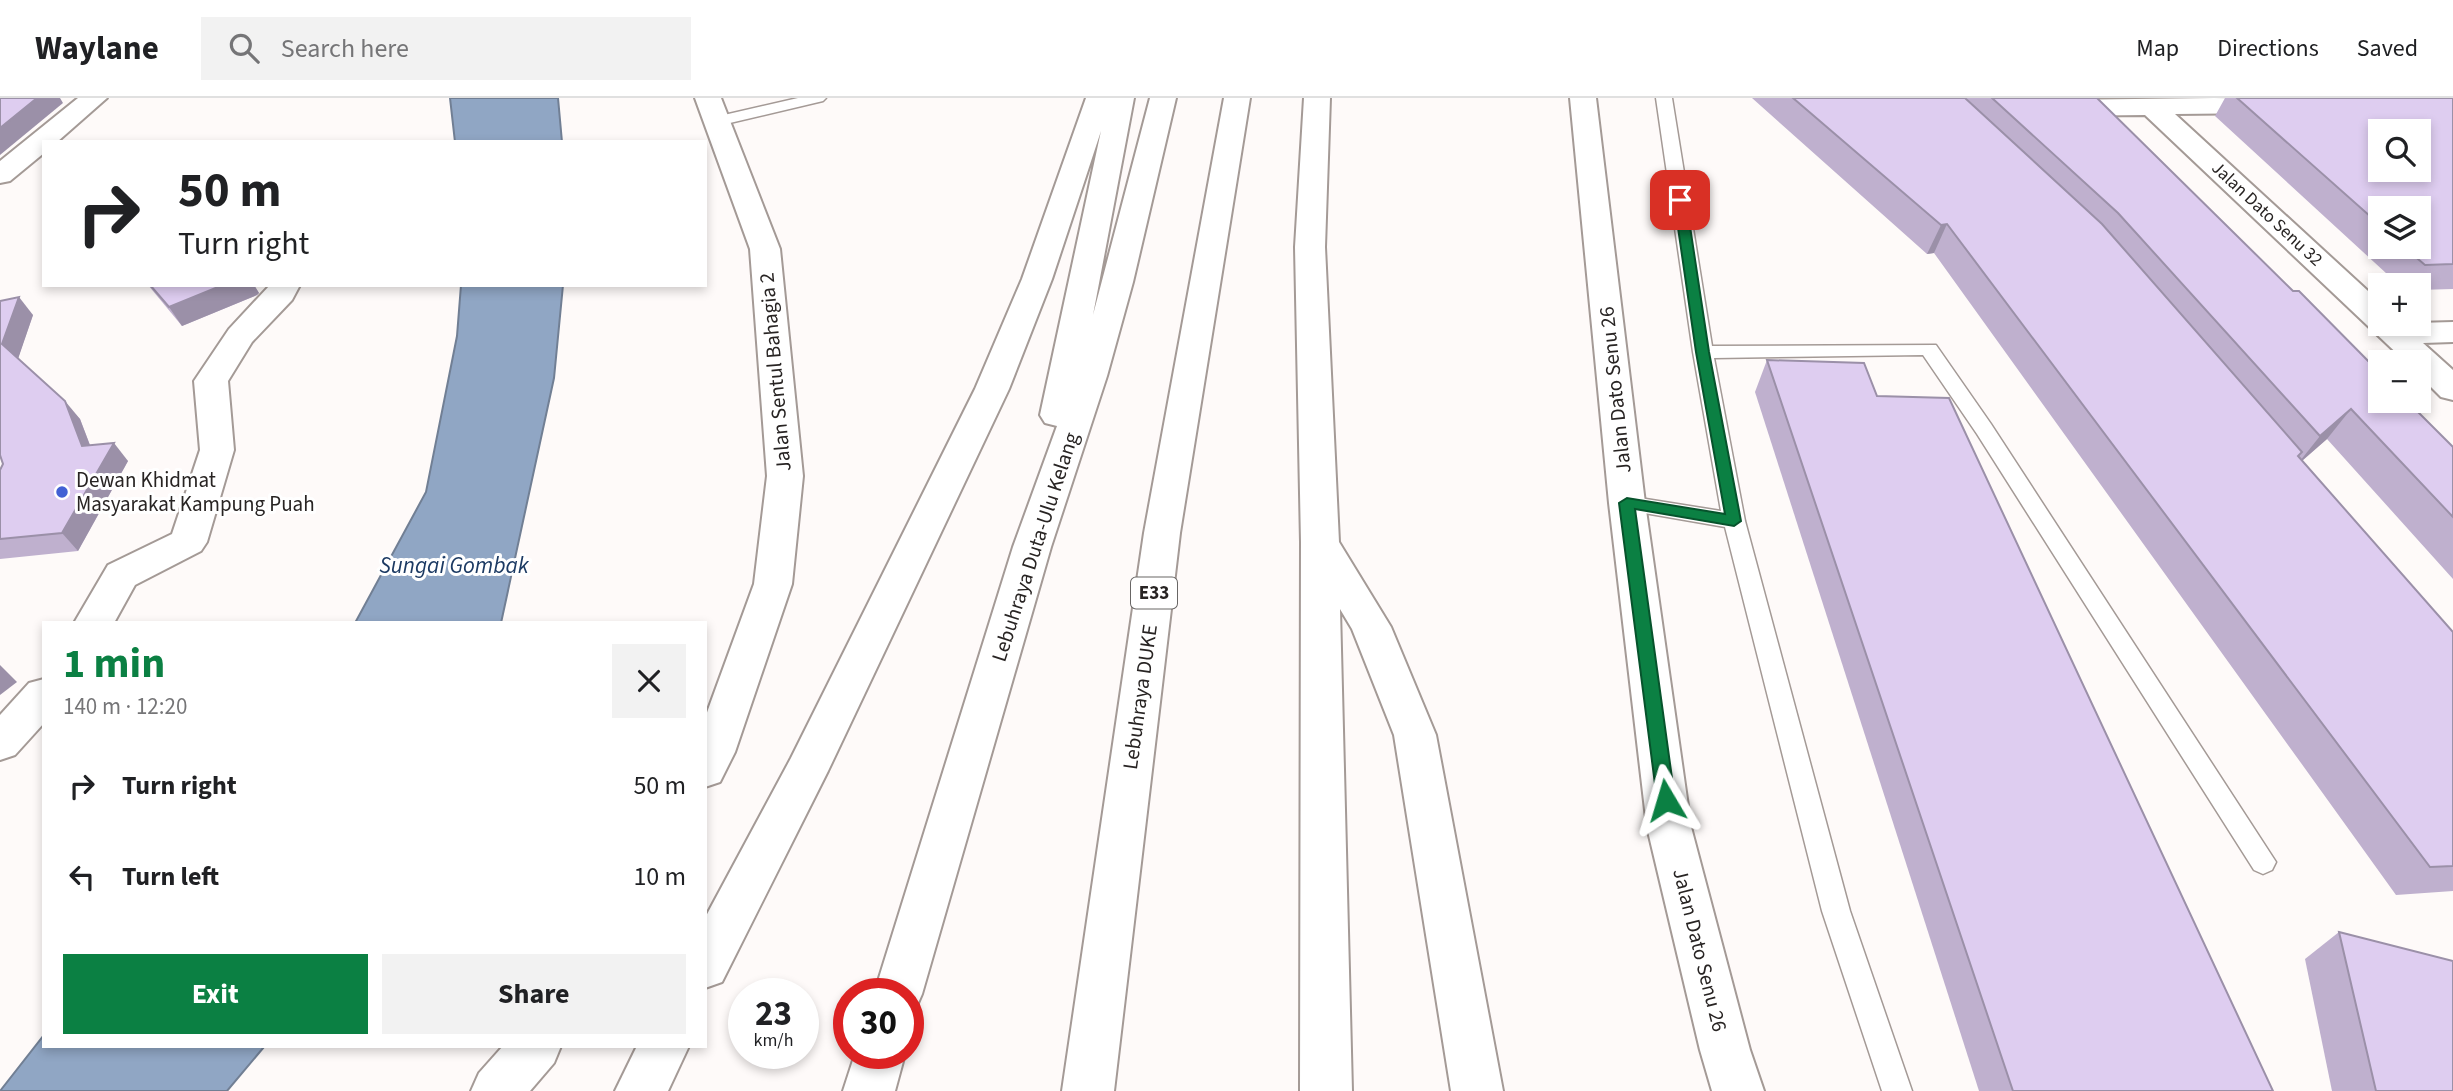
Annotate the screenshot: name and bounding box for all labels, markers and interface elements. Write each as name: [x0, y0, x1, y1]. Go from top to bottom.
search box: [201, 17, 691, 80]
text: Waylane: [35, 25, 159, 72]
icon: search: [225, 29, 263, 67]
text: Search here: [281, 30, 409, 67]
text: Map: [2136, 31, 2179, 66]
text: Directions: [2217, 31, 2319, 66]
text: Saved: [2357, 31, 2418, 66]
map controls: [2368, 119, 2431, 413]
button: search: [2368, 119, 2431, 182]
text: 50 m: [178, 156, 282, 226]
street label: Jalan Dato Senu 32: [2206, 156, 2328, 272]
icon: right: [63, 168, 154, 259]
pin: [1650, 170, 1710, 230]
icon: arrive: [1661, 181, 1699, 219]
button: layers: [2368, 196, 2431, 259]
text: Turn right: [178, 221, 309, 267]
street label: Jalan Sentul Bahagia 2: [751, 271, 799, 473]
button: +: [2368, 273, 2431, 336]
street label: Jalan Dato Senu 26: [1591, 305, 1639, 475]
button: −: [2368, 350, 2431, 413]
street label: Lebuhraya Duta-Ulu Kelang: [984, 428, 1086, 666]
place label: Dewan Khidmat Masyarakat Kampung Puah: [76, 465, 315, 519]
marker: Dewan Khidmat Masyarakat Kampung Puah: [54, 484, 70, 500]
water label: Sungai Gombak: [379, 549, 530, 582]
road number: E33: [1131, 578, 1177, 608]
street label: Lebuhraya DUKE: [1115, 623, 1165, 771]
text: 1 min: [63, 634, 165, 694]
button: close: [612, 644, 686, 718]
text: 140 m · 12:20: [63, 690, 187, 723]
position arrow: [1629, 763, 1703, 837]
icon: right: [63, 767, 101, 805]
text: Turn right: [122, 767, 237, 804]
text: 50 m: [633, 767, 686, 804]
icon: left: [63, 858, 101, 896]
text: Turn left: [122, 858, 219, 895]
text: 10 m: [633, 858, 686, 895]
street label: Jalan Dato Senu 26: [1665, 865, 1735, 1035]
button: Exit: [63, 954, 368, 1034]
button: Share: [382, 954, 686, 1034]
speed limit sign: 30: [833, 978, 924, 1069]
text: 23: [755, 989, 792, 1039]
text: km/h: [754, 1028, 793, 1053]

